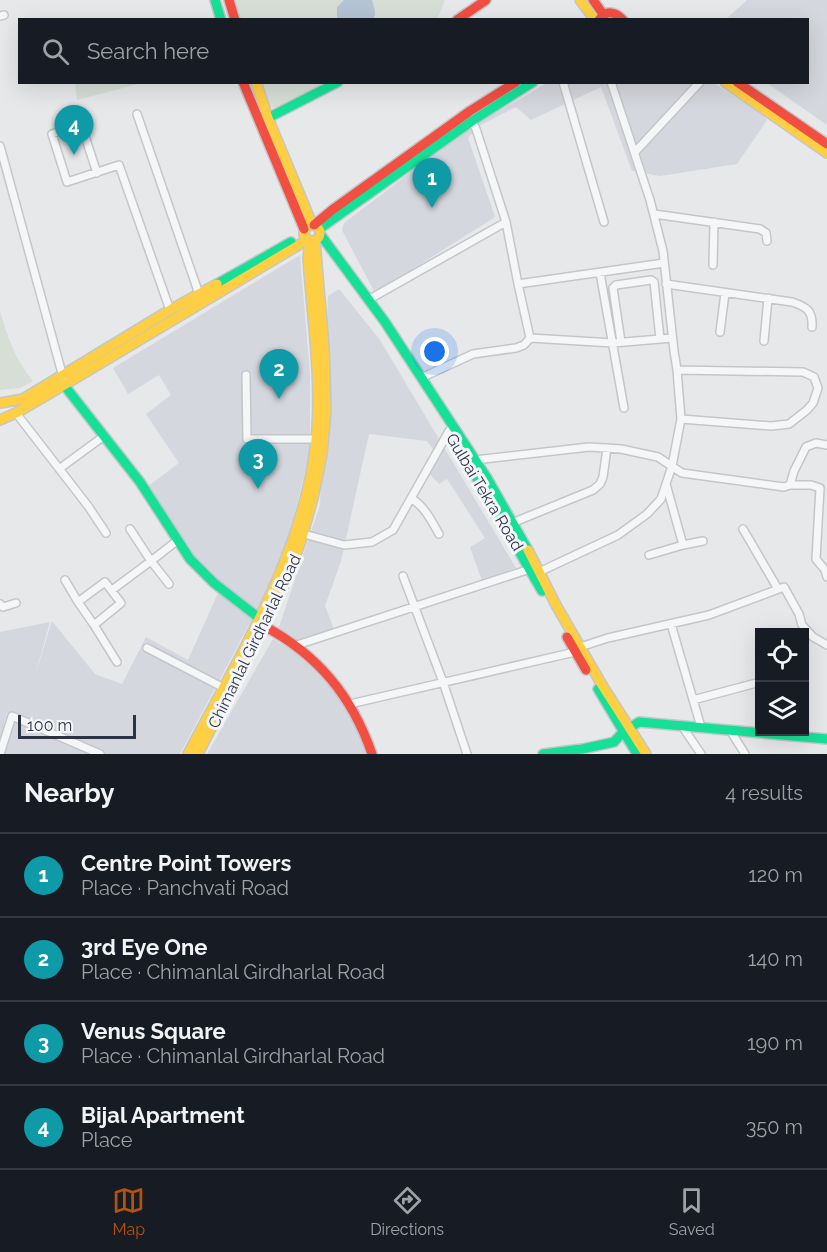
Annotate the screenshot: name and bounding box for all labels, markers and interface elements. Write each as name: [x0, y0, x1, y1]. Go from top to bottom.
search box: [18, 18, 809, 84]
icon: search: [39, 35, 72, 68]
text: Search here: [87, 38, 209, 64]
pin: 4: [54, 106, 94, 155]
pin: 1: [412, 158, 452, 208]
your location: [420, 337, 449, 366]
pin: 2: [260, 350, 298, 399]
street label: Gulbai Tekra Road: [442, 430, 527, 554]
pin: 3: [238, 440, 278, 489]
street label: Chimanlal Girdharlal Road: [204, 551, 305, 731]
map controls: [755, 628, 809, 736]
button: locate: [755, 628, 809, 682]
button: layers: [755, 682, 809, 736]
scale bar: [18, 712, 136, 740]
text: 100 m: [27, 716, 72, 735]
text: Nearby: [24, 778, 114, 808]
text: 4 results: [725, 781, 803, 805]
text: Centre Point Towers: [81, 850, 291, 876]
text: 1: [39, 863, 48, 887]
text: 120 m: [748, 863, 803, 887]
text: Place · Panchvati Road: [81, 876, 289, 900]
text: 3rd Eye One: [81, 934, 207, 960]
text: 2: [38, 947, 49, 971]
text: 140 m: [748, 947, 803, 971]
text: Place · Chimanlal Girdharlal Road: [81, 960, 385, 984]
text: Venus Square: [81, 1018, 226, 1044]
text: 3: [38, 1031, 49, 1055]
text: 190 m: [747, 1031, 803, 1055]
text: Place · Chimanlal Girdharlal Road: [81, 1044, 385, 1068]
text: Bijal Apartment: [81, 1102, 245, 1128]
text: 4: [38, 1115, 49, 1139]
text: 350 m: [746, 1115, 803, 1139]
text: Place: [81, 1128, 132, 1152]
tab: Map: [112, 1184, 145, 1239]
tab: Directions: [370, 1184, 444, 1239]
tab: Saved: [669, 1184, 715, 1239]

